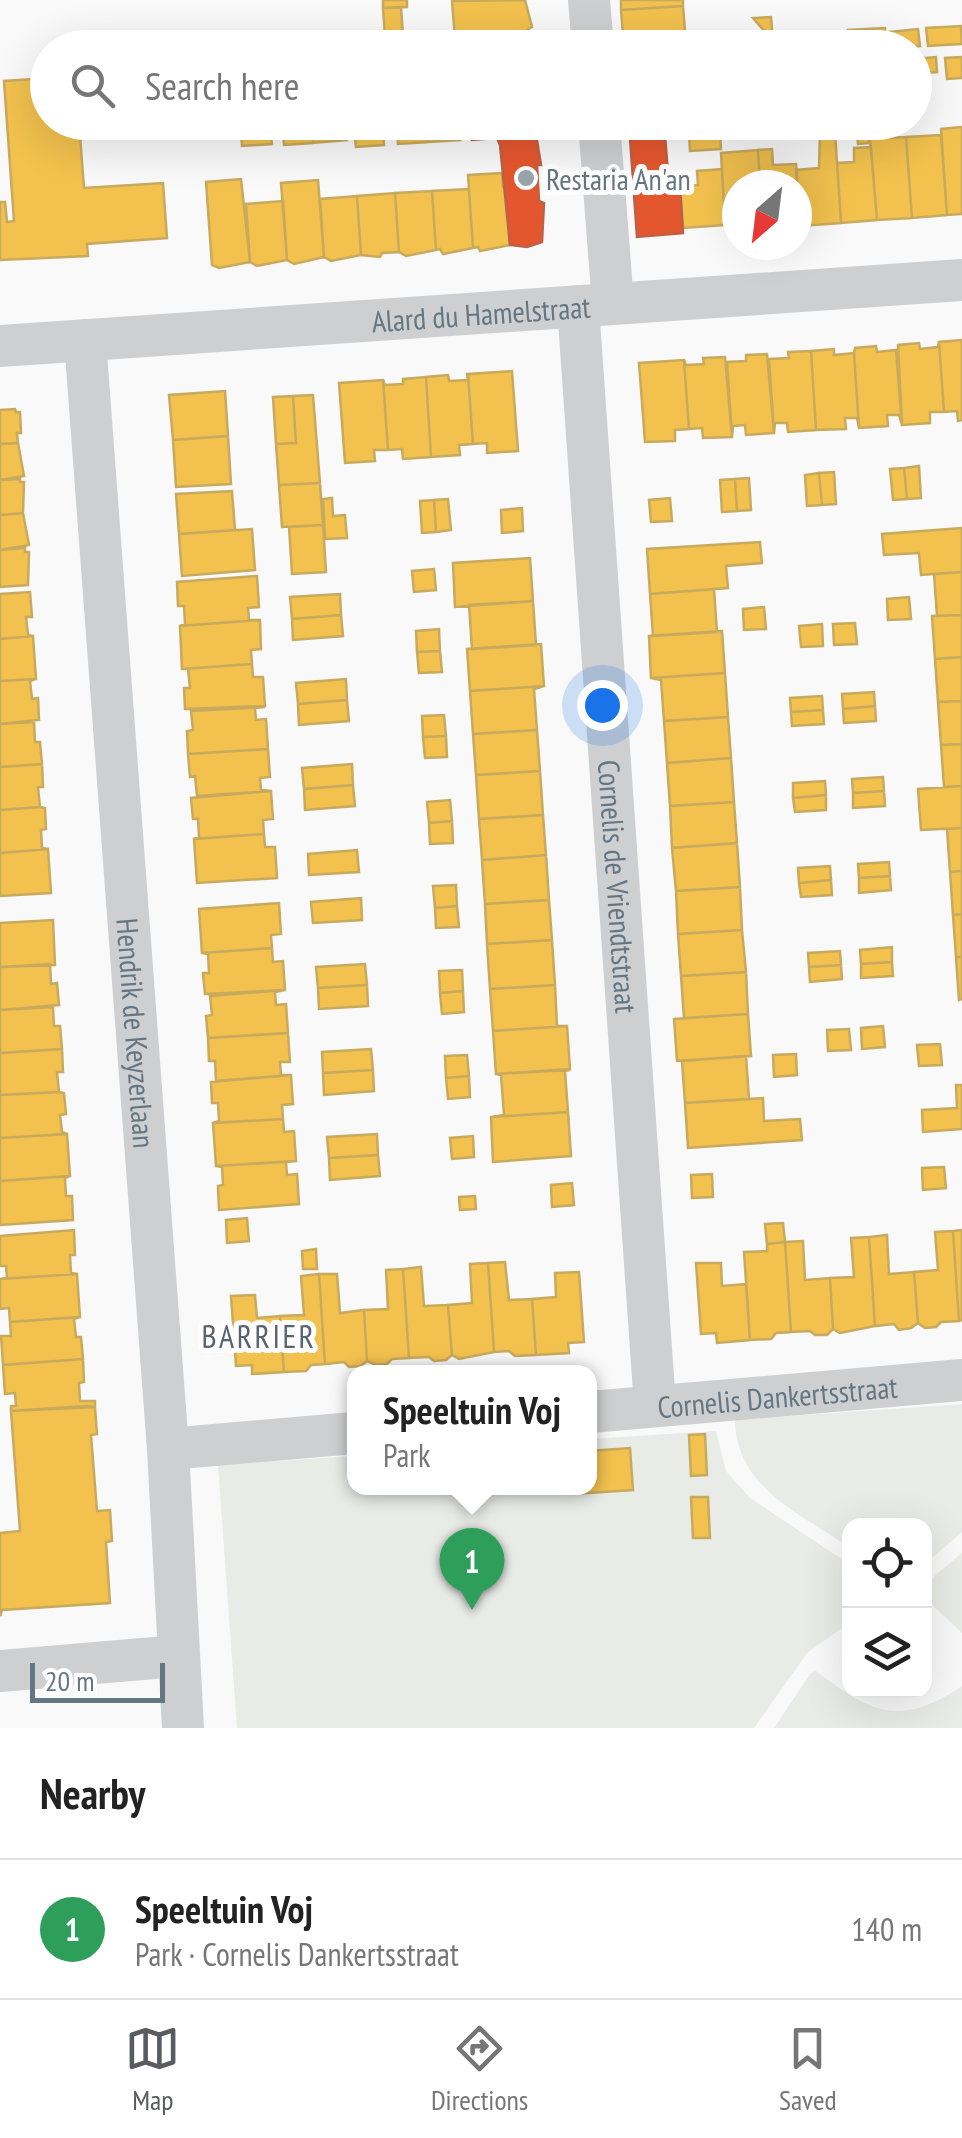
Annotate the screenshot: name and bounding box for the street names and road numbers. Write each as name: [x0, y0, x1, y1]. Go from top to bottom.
street label: Alard du Hamelstraat: [370, 286, 592, 340]
street label: Cornelis de Vriendtstraat: [590, 759, 647, 1015]
street label: Hendrik de Keyzerlaan: [109, 917, 165, 1149]
street label: Cornelis Dankertsstraat: [656, 1366, 900, 1426]

